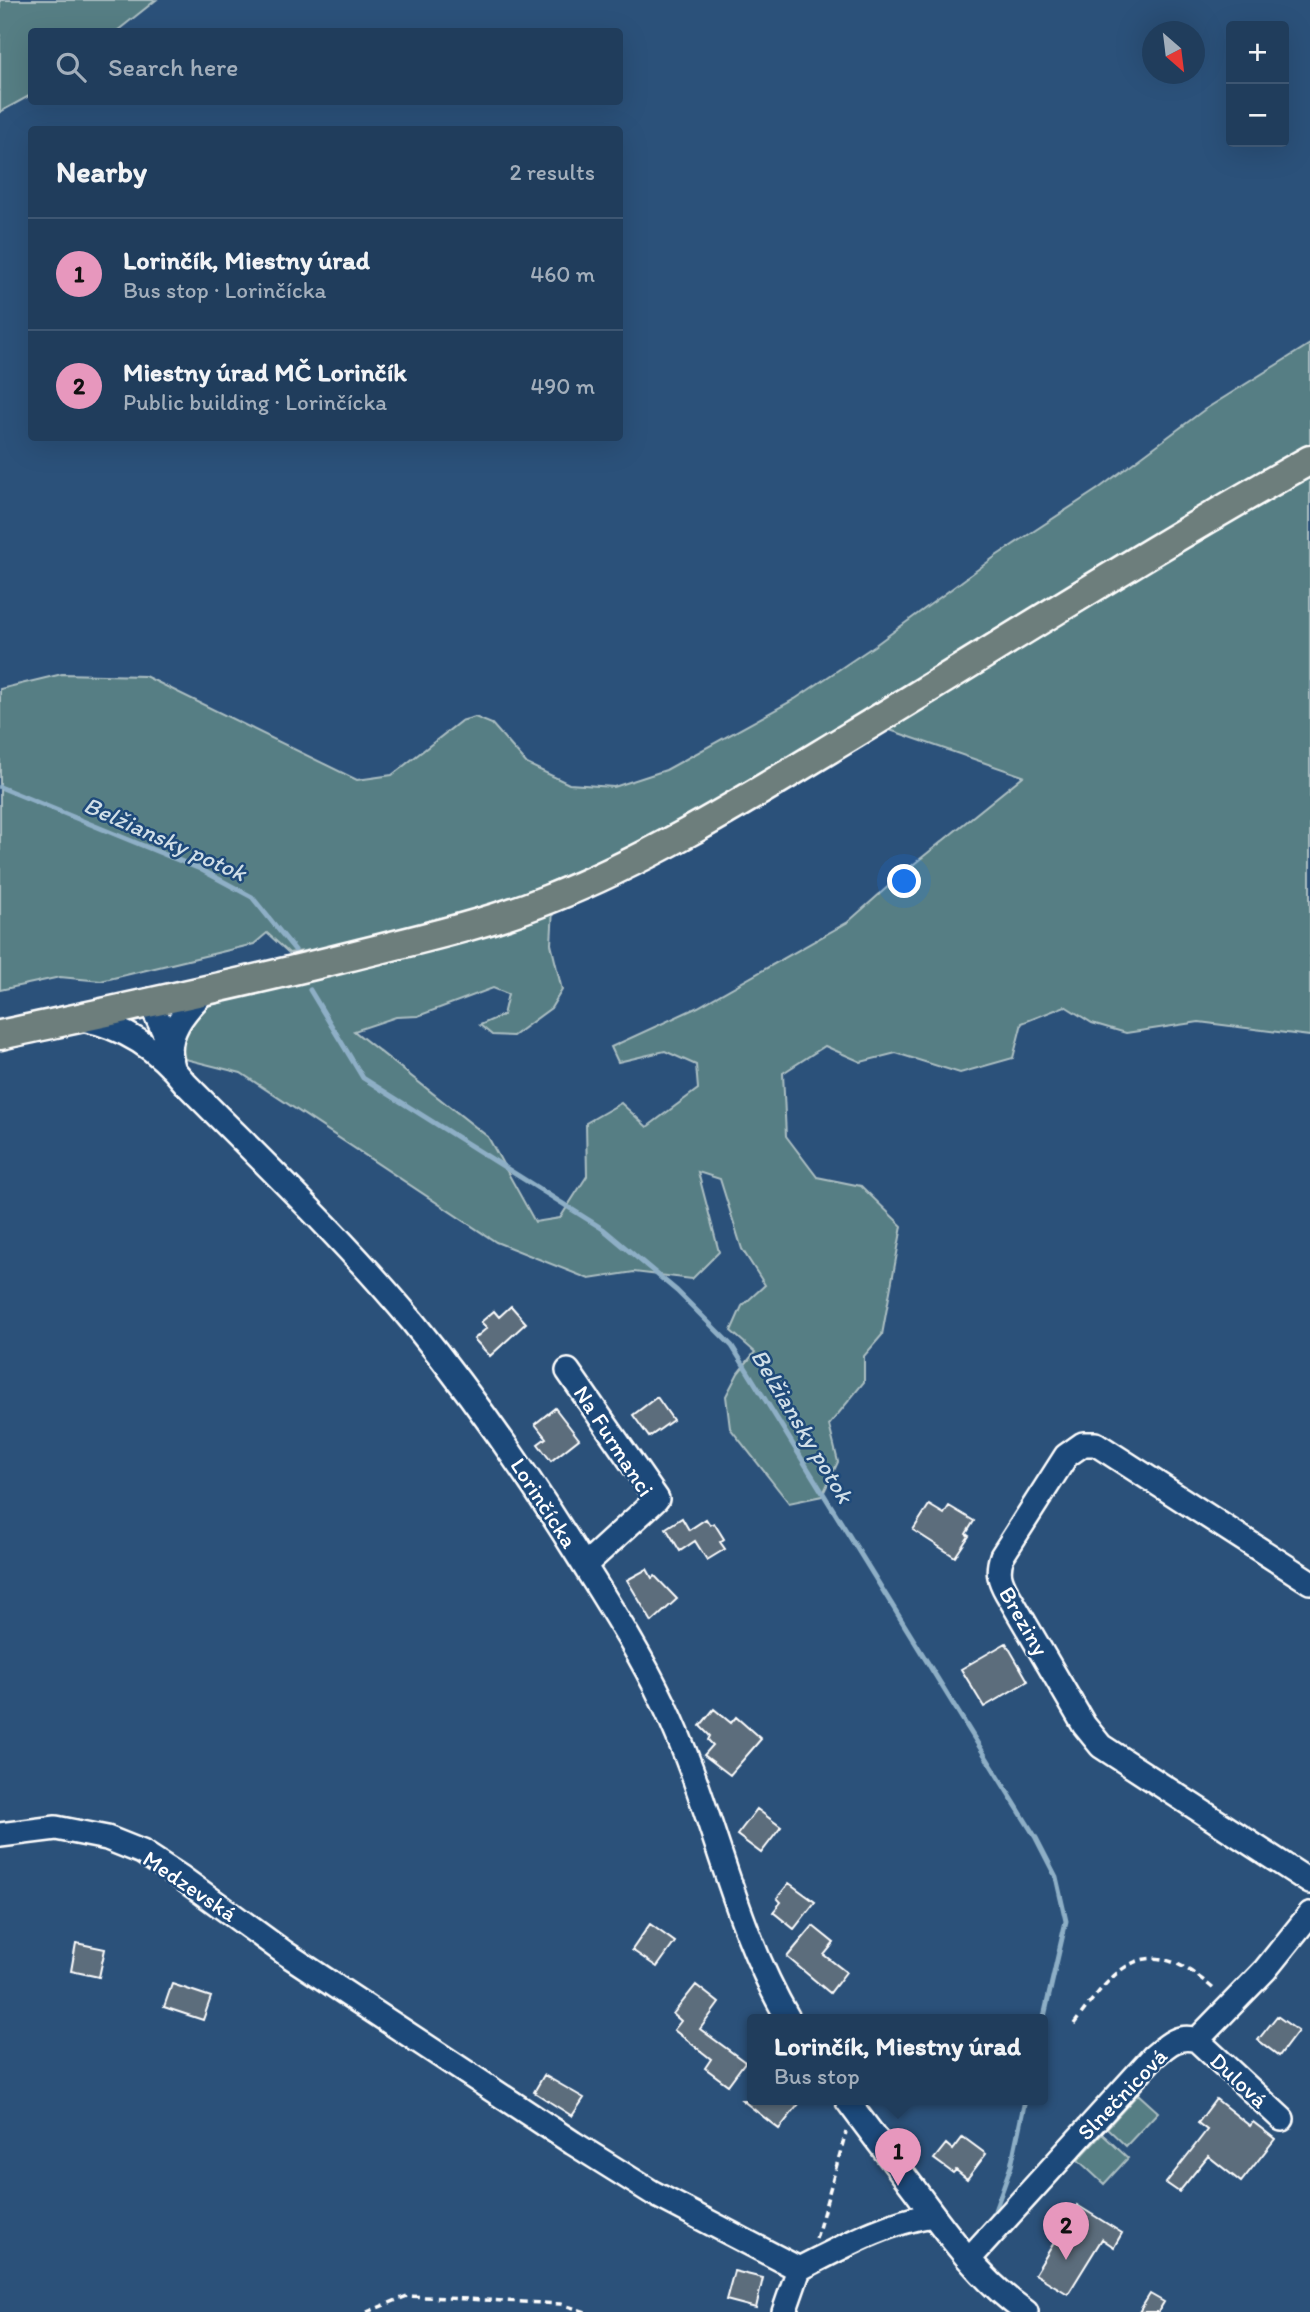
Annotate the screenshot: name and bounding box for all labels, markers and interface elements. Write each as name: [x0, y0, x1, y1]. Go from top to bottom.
north arrow: [1142, 21, 1205, 84]
map controls: [1226, 21, 1289, 147]
button: +: [1226, 21, 1289, 84]
search box: [28, 28, 623, 105]
icon: search: [52, 48, 90, 86]
text: Search here: [108, 51, 238, 83]
button: −: [1226, 84, 1289, 147]
text: Nearby: [56, 153, 147, 190]
text: 2 results: [509, 158, 595, 186]
text: Lorinčík, Miestny úrad: [123, 244, 370, 276]
text: 1: [74, 260, 84, 288]
text: 460 m: [530, 260, 595, 288]
text: Bus stop · Lorinčícka: [123, 276, 327, 304]
text: Miestny úrad MČ Lorinčík: [123, 356, 407, 388]
text: 2: [73, 372, 85, 400]
text: 490 m: [530, 372, 595, 400]
text: Public building · Lorinčícka: [123, 388, 387, 416]
water label: Belžiansky potok: [80, 790, 252, 888]
your location: [887, 864, 921, 898]
water label: Belžiansky potok: [745, 1343, 861, 1509]
street label: Na Furmanci: [568, 1380, 660, 1502]
street label: Lorinčícka: [504, 1453, 584, 1553]
street label: Breziny: [993, 1581, 1055, 1661]
street label: Medzevská: [138, 1844, 242, 1928]
popup: [747, 2014, 1048, 2105]
text: Lorinčík, Miestny úrad: [774, 2030, 1021, 2062]
street label: Slnečnicová: [1071, 2042, 1173, 2146]
street label: Dulová: [1204, 2046, 1274, 2114]
text: Bus stop: [774, 2062, 860, 2090]
pin: 1: [875, 2128, 921, 2186]
pin: 2: [1043, 2202, 1089, 2260]

